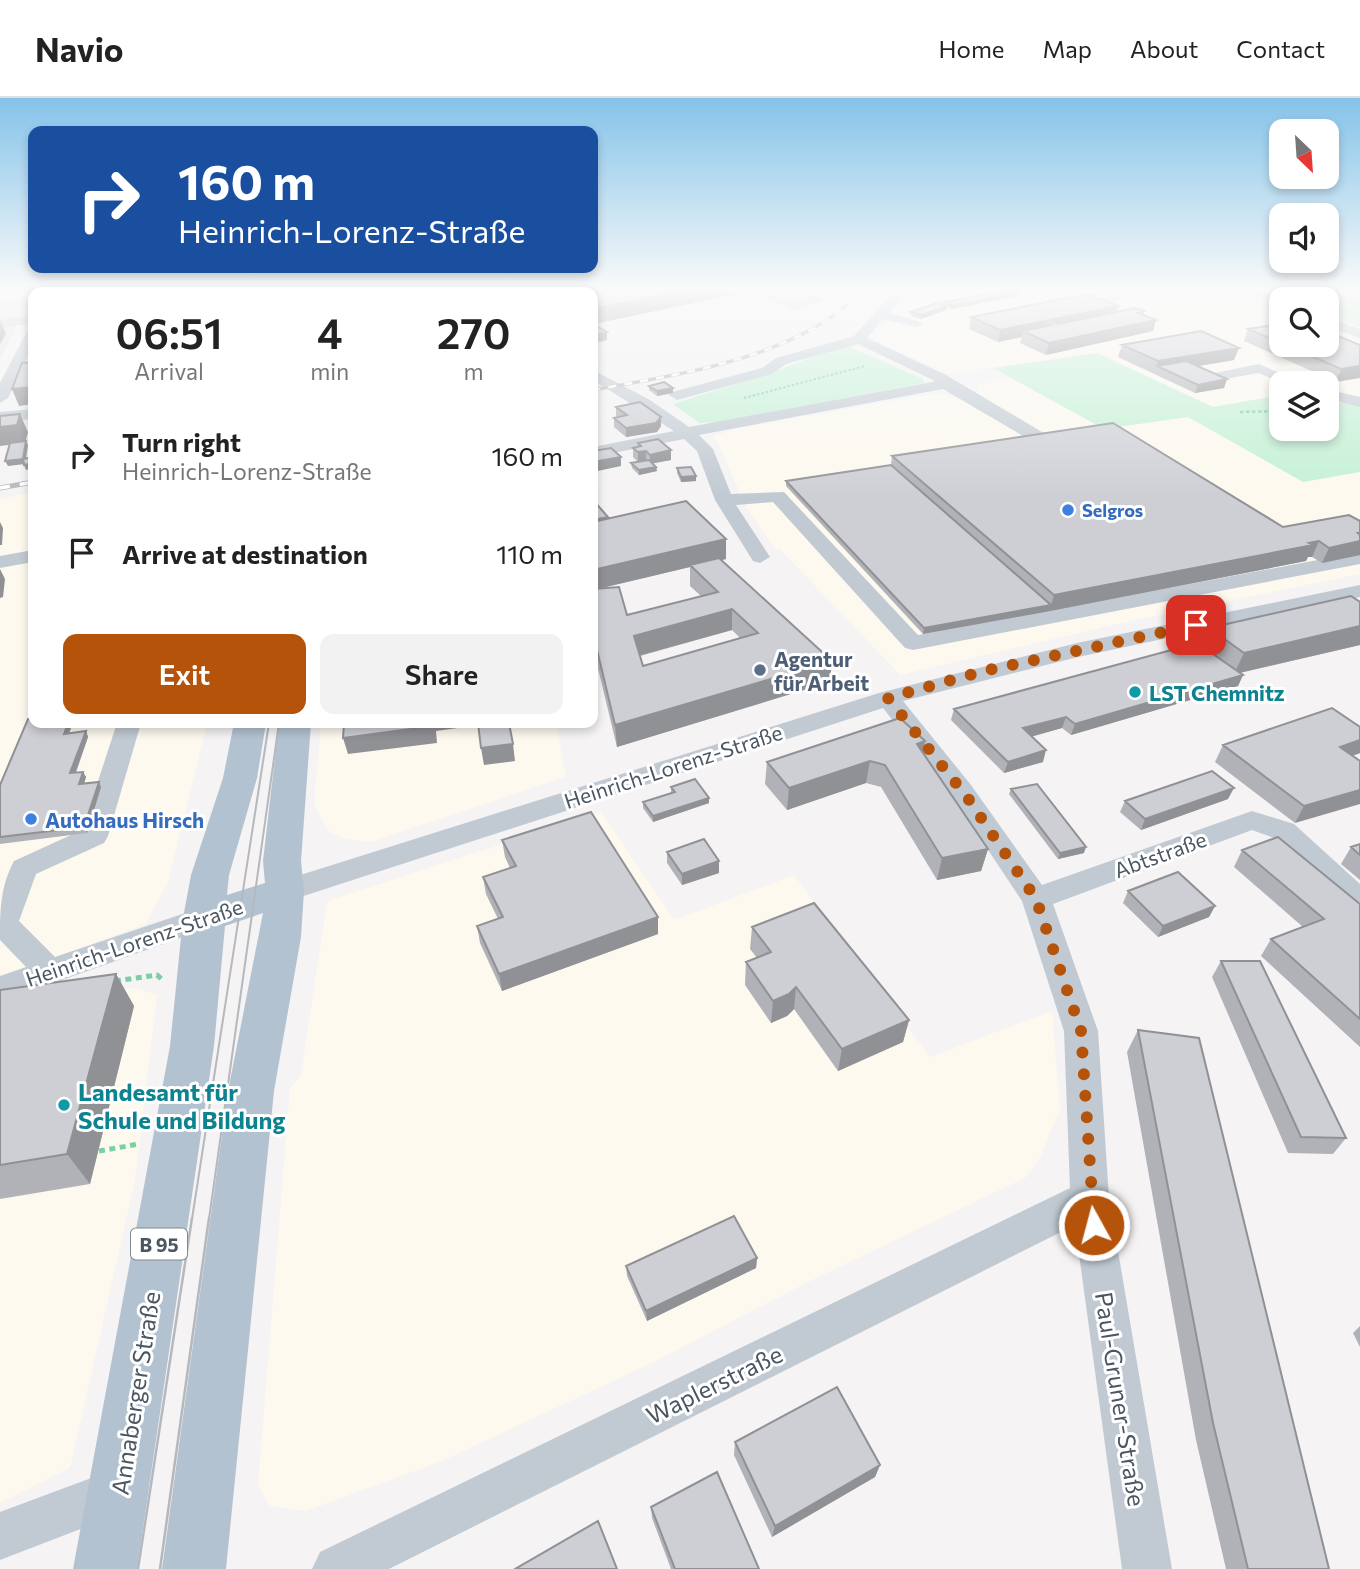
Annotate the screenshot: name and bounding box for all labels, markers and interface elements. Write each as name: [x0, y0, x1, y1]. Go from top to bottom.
text: Navio: [35, 28, 124, 69]
text: Home: [939, 34, 1005, 63]
text: Map: [1043, 34, 1092, 63]
text: About: [1130, 34, 1198, 63]
text: Contact: [1236, 34, 1325, 63]
north arrow: [1269, 119, 1339, 189]
map controls: [1269, 119, 1339, 441]
text: 160 m: [178, 150, 315, 210]
icon: right: [63, 154, 154, 245]
button: sound: [1269, 203, 1339, 273]
text: Heinrich-Lorenz-Straße: [178, 210, 525, 250]
button: search: [1269, 287, 1339, 357]
text: 06:51: [115, 306, 223, 358]
text: 4: [317, 306, 343, 358]
text: 270: [437, 306, 511, 358]
text: Arrival: [134, 357, 204, 385]
text: min: [310, 357, 349, 385]
text: m: [464, 357, 484, 385]
button: layers: [1269, 371, 1339, 441]
text: Turn right: [122, 426, 241, 457]
icon: right: [63, 436, 101, 474]
text: 160 m: [491, 440, 563, 471]
text: Heinrich-Lorenz-Straße: [122, 457, 372, 485]
place label: Selgros: [1082, 499, 1143, 521]
marker: Selgros: [1060, 502, 1076, 518]
icon: arrive: [63, 534, 101, 572]
text: Arrive at destination: [122, 538, 368, 569]
text: 110 m: [496, 538, 563, 569]
pin: [1166, 595, 1226, 655]
icon: arrive: [1177, 606, 1215, 644]
button: Exit: [63, 634, 306, 714]
button: Share: [320, 634, 563, 714]
place label: Agentur für Arbeit: [774, 646, 869, 695]
marker: Agentur für Arbeit: [752, 662, 768, 678]
place label: LST Chemnitz: [1149, 680, 1285, 705]
marker: LST Chemnitz: [1127, 684, 1143, 700]
street label: Heinrich-Lorenz-Straße: [561, 719, 785, 813]
place label: Autohaus Hirsch: [45, 807, 204, 832]
marker: Autohaus Hirsch: [23, 811, 39, 827]
street label: Abtstraße: [1110, 826, 1210, 882]
street label: Heinrich-Lorenz-Straße: [22, 893, 246, 991]
place label: Landesamt für Schule und Bildung: [78, 1077, 286, 1134]
marker: Landesamt für Schule und Bildung: [56, 1097, 72, 1113]
position arrow: [1057, 1188, 1131, 1262]
road number: B 95: [131, 1228, 187, 1260]
street label: Annaberger Straße: [105, 1289, 165, 1497]
street label: Paul-Gruner-Straße: [1090, 1290, 1152, 1508]
street label: Waplerstraße: [641, 1339, 787, 1429]

